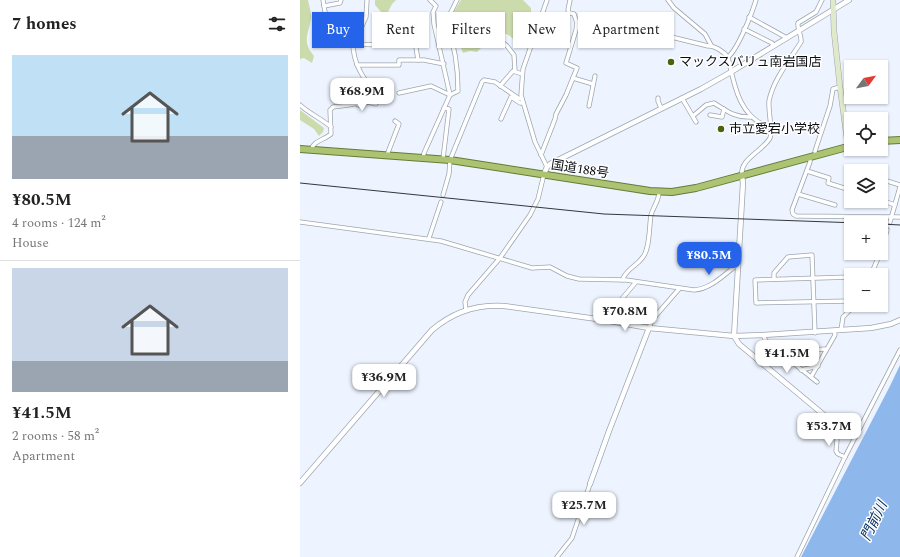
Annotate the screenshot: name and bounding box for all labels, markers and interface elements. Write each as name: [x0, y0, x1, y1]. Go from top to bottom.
text: 7 homes: [12, 11, 77, 37]
chip: Buy: [312, 12, 364, 48]
chip: Rent: [372, 12, 429, 48]
chip: Filters: [437, 12, 505, 48]
chip: New: [513, 12, 570, 48]
chip: Apartment: [578, 12, 674, 48]
icon: filters: [266, 13, 288, 35]
place label: マックスバリュ南岩国店: [679, 52, 822, 72]
marker: マックスバリュ南岩国店: [666, 57, 676, 67]
north arrow: [844, 60, 888, 104]
map controls: [844, 60, 888, 312]
pin: ¥68.9M: [329, 78, 395, 112]
icon: home: [114, 81, 186, 153]
text: ¥68.9M: [339, 81, 385, 101]
button: locate: [844, 112, 888, 156]
place label: 市立愛宕小学校: [729, 119, 820, 139]
marker: 市立愛宕小学校: [716, 124, 726, 134]
street label: 国道188号: [550, 155, 610, 183]
button: layers: [844, 164, 888, 208]
text: ¥80.5M: [12, 187, 72, 213]
text: 4 rooms · 124 m²: [12, 213, 106, 233]
button: +: [844, 216, 888, 260]
text: House: [12, 233, 49, 253]
pin: ¥80.5M: [676, 242, 742, 276]
text: ¥80.5M: [686, 245, 732, 265]
button: −: [844, 268, 888, 312]
icon: home: [114, 294, 186, 366]
pin: ¥70.8M: [592, 298, 658, 332]
text: ¥70.8M: [602, 301, 648, 321]
pin: ¥41.5M: [754, 340, 820, 374]
text: ¥41.5M: [764, 343, 810, 363]
pin: ¥36.9M: [351, 364, 417, 398]
text: ¥36.9M: [361, 367, 407, 387]
text: ¥41.5M: [12, 400, 72, 426]
pin: ¥53.7M: [796, 413, 862, 447]
text: ¥53.7M: [806, 416, 852, 436]
text: 2 rooms · 58 m²: [12, 426, 99, 446]
text: Apartment: [12, 446, 75, 466]
pin: ¥25.7M: [551, 492, 617, 526]
text: ¥25.7M: [561, 495, 607, 515]
water label: 門前川: [855, 496, 894, 544]

